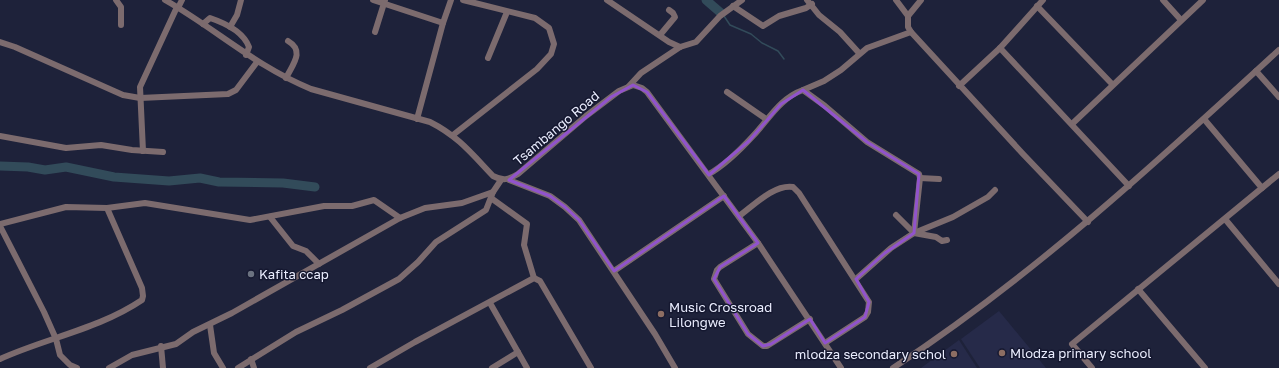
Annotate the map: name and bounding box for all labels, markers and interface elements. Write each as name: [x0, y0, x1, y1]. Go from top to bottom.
street label: Tsambango Road: [510, 87, 602, 169]
place label: Kafita ccap: [259, 266, 329, 282]
marker: Kafita ccap: [246, 269, 256, 279]
place label: Music Crossroad Lilongwe: [669, 299, 772, 330]
marker: Music Crossroad Lilongwe: [656, 309, 666, 319]
place label: Mlodza primary school: [1010, 345, 1151, 361]
place label: mlodza secondary schol: [795, 346, 946, 362]
marker: Mlodza primary school: [997, 348, 1007, 358]
marker: mlodza secondary schol: [949, 349, 959, 359]

